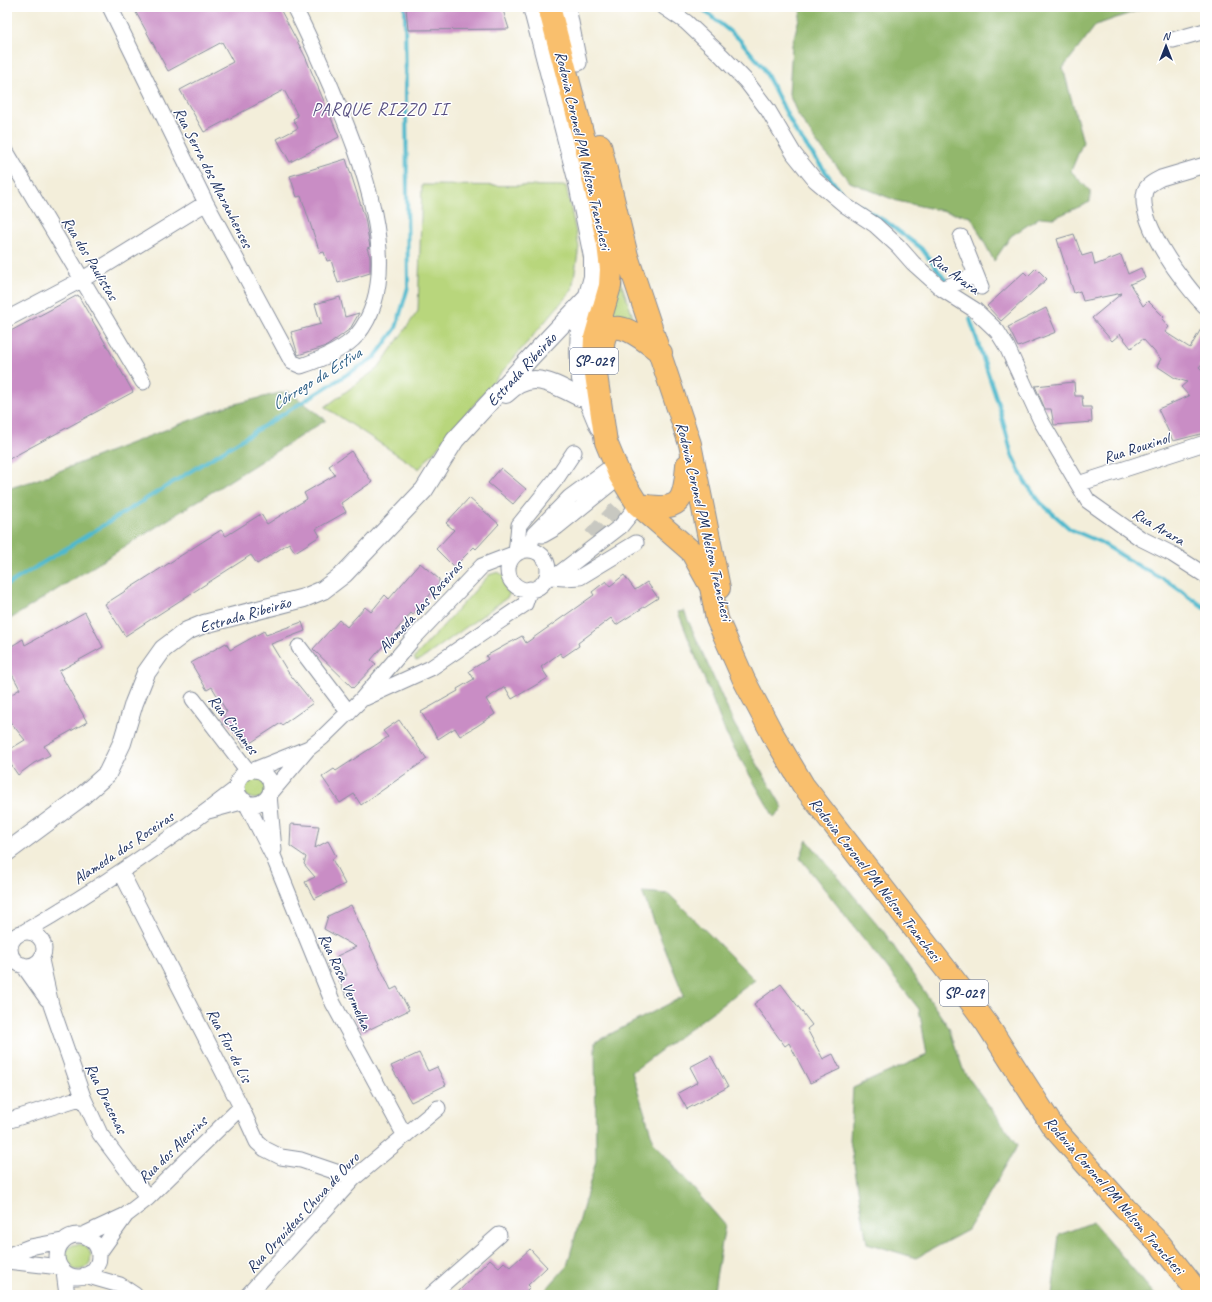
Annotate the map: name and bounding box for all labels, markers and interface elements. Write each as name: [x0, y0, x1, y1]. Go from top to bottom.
north arrow: [1146, 26, 1186, 66]
text: N: [1163, 29, 1172, 43]
street label: Rodovia Coronel PM Nelson Tranchesi: [550, 49, 616, 253]
district label: PARQUE RIZZO II: [312, 98, 451, 120]
street label: Rua Serra dos Maranhenses: [169, 104, 258, 252]
street label: Rua dos Paulistas: [57, 213, 124, 305]
street label: Rua Arara: [926, 249, 984, 300]
street label: Estrada Ribeirão: [482, 328, 562, 411]
water label: Córrego da Estiva: [267, 341, 367, 414]
road number: SP-029: [570, 348, 618, 374]
street label: Rodovia Coronel PM Nelson Tranchesi: [671, 420, 737, 624]
street label: Rua Rouxinol: [1101, 427, 1175, 468]
street label: Rua Arara: [1129, 504, 1189, 551]
street label: Alameda das Roseiras: [374, 555, 468, 657]
street label: Estrada Ribeirão: [197, 592, 294, 637]
street label: Rua Ciclames: [204, 691, 264, 760]
street label: Rodovia Coronel PM Nelson Tranchesi: [805, 793, 947, 967]
street label: Alameda das Roseiras: [69, 806, 179, 889]
street label: Rua Rosa Vermelha: [314, 930, 377, 1034]
road number: SP-029: [940, 980, 988, 1006]
street label: Rua Flor de Lis: [202, 1005, 257, 1087]
street label: Rua Dracenas: [81, 1060, 132, 1138]
street label: Rua dos Alecrins: [134, 1111, 213, 1188]
street label: Rodovia Coronel PM Nelson Tranchesi: [1040, 1112, 1190, 1280]
street label: Rua Orquídeas Chuva de Ouro: [242, 1147, 365, 1277]

